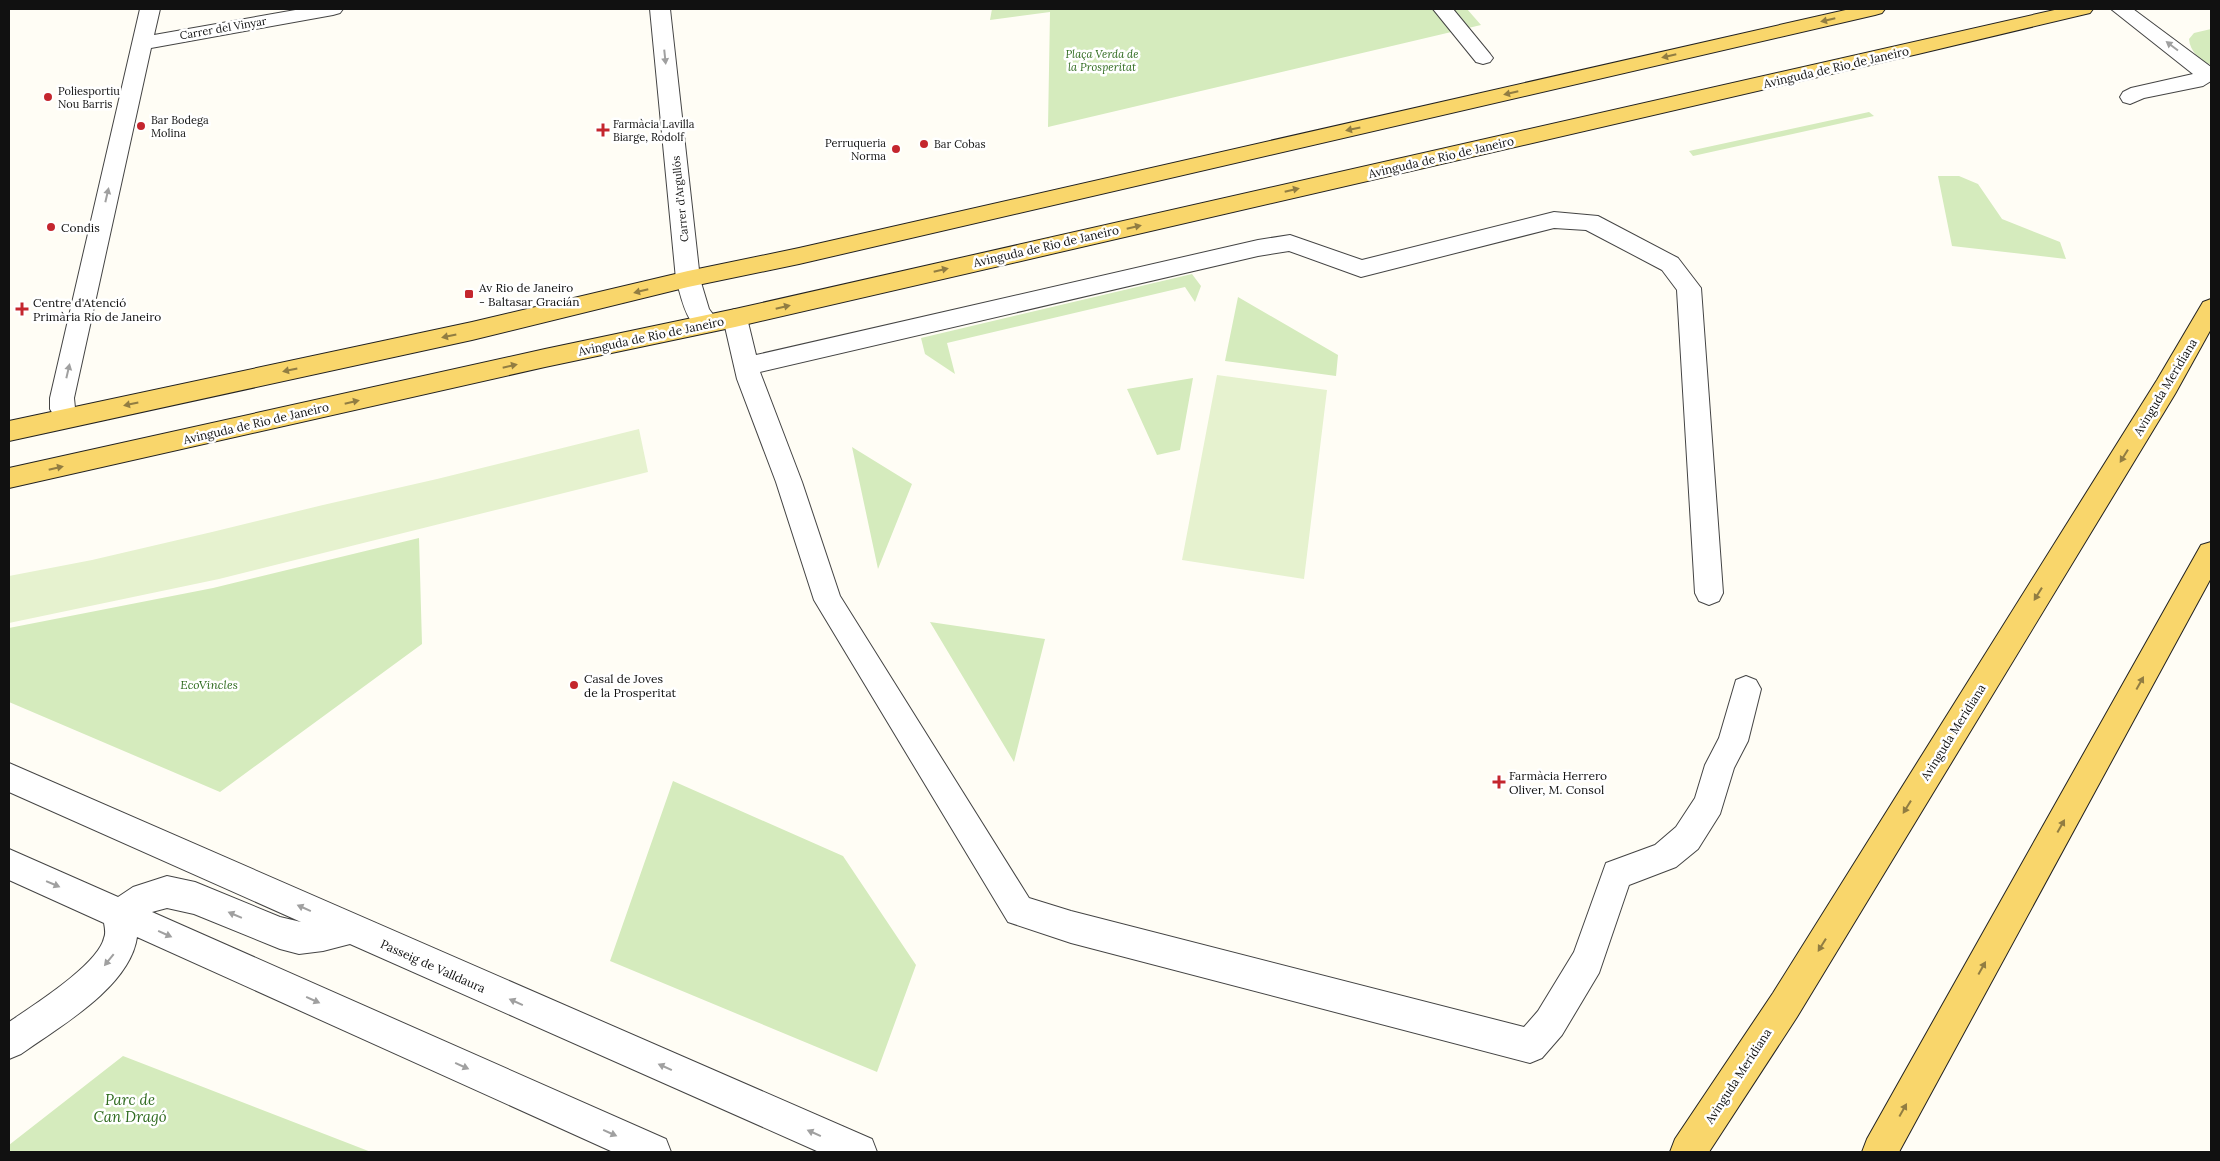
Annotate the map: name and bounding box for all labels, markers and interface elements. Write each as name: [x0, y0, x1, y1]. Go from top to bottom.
street label: Carrer del Vinyar: [179, 13, 268, 43]
one-way arrow: [1820, 16, 1835, 24]
one-way arrow: [2165, 41, 2179, 51]
street label: Avinguda de Rio de Janeiro: [1761, 43, 1910, 91]
park label: Plaça Verda de la Prosperitat: [1066, 47, 1138, 74]
one-way arrow: [661, 50, 669, 66]
one-way arrow: [1662, 52, 1677, 60]
place label: Poliesportiu Nou Barris: [58, 84, 120, 111]
one-way arrow: [1503, 89, 1518, 97]
marker: Poliesportiu Nou Barris: [42, 91, 54, 103]
place label: Bar Bodega Molina: [151, 113, 209, 140]
place label: Farmàcia Lavilla Biarge, Rodolf: [613, 117, 695, 144]
marker: Bar Bodega Molina: [135, 120, 147, 132]
marker: Farmàcia Lavilla Biarge, Rodolf: [597, 124, 609, 136]
one-way arrow: [1345, 125, 1360, 133]
street label: Avinguda de Rio de Janeiro: [1366, 133, 1515, 181]
place label: Perruqueria Norma: [825, 136, 886, 163]
place label: Bar Cobas: [934, 137, 985, 151]
marker: Bar Cobas: [918, 138, 930, 150]
marker: Perruqueria Norma: [890, 143, 902, 155]
street label: Carrer d'Argullós: [669, 155, 691, 243]
one-way arrow: [1285, 186, 1301, 194]
one-way arrow: [104, 187, 112, 203]
place label: Condis: [61, 220, 100, 235]
marker: Condis: [45, 221, 57, 233]
street label: Avinguda de Rio de Janeiro: [971, 222, 1120, 270]
one-way arrow: [1126, 223, 1141, 231]
one-way arrow: [934, 266, 950, 274]
place label: Av Rio de Janeiro - Baltasar Gracián: [478, 280, 580, 309]
one-way arrow: [634, 287, 649, 295]
marker: Av Rio de Janeiro - Baltasar Gracián: [463, 288, 475, 300]
place label: Centre d'Atenció Primària Rio de Janeiro: [33, 295, 161, 324]
marker: Centre d'Atenció Primària Rio de Janeiro: [15, 302, 29, 316]
one-way arrow: [775, 303, 790, 311]
street label: Avinguda de Rio de Janeiro: [576, 313, 725, 359]
one-way arrow: [441, 332, 456, 340]
street label: Avinguda Meridiana: [2130, 336, 2200, 439]
one-way arrow: [503, 362, 518, 370]
one-way arrow: [64, 363, 72, 378]
one-way arrow: [282, 366, 297, 374]
one-way arrow: [344, 398, 359, 406]
street label: Avinguda de Rio de Janeiro: [181, 399, 330, 447]
one-way arrow: [123, 400, 139, 408]
one-way arrow: [2119, 449, 2128, 462]
one-way arrow: [49, 464, 64, 472]
one-way arrow: [2034, 587, 2043, 600]
place label: Casal de Joves de la Prosperitat: [584, 671, 677, 700]
park label: EcoVincles: [180, 677, 238, 692]
one-way arrow: [2135, 677, 2144, 690]
marker: Casal de Joves de la Prosperitat: [568, 679, 580, 691]
street label: Avinguda Meridiana: [1917, 681, 1989, 784]
place label: Farmàcia Herrero Oliver, M. Consol: [1509, 768, 1607, 797]
marker: Farmàcia Herrero Oliver, M. Consol: [1493, 776, 1505, 788]
one-way arrow: [1902, 800, 1912, 813]
one-way arrow: [2057, 819, 2066, 832]
one-way arrow: [46, 880, 61, 888]
one-way arrow: [297, 904, 311, 912]
one-way arrow: [228, 910, 242, 918]
one-way arrow: [158, 930, 172, 938]
street label: Passeig de Valldaura: [378, 936, 488, 996]
one-way arrow: [1817, 938, 1826, 951]
one-way arrow: [103, 953, 114, 966]
one-way arrow: [1978, 961, 1987, 974]
one-way arrow: [306, 996, 320, 1004]
one-way arrow: [509, 998, 523, 1006]
street label: Avinguda Meridiana: [1701, 1026, 1774, 1127]
one-way arrow: [455, 1063, 469, 1071]
one-way arrow: [658, 1063, 672, 1071]
park label: Parc de Can Dragó: [93, 1090, 167, 1126]
one-way arrow: [1899, 1103, 1908, 1116]
one-way arrow: [807, 1128, 821, 1136]
one-way arrow: [603, 1129, 617, 1137]

